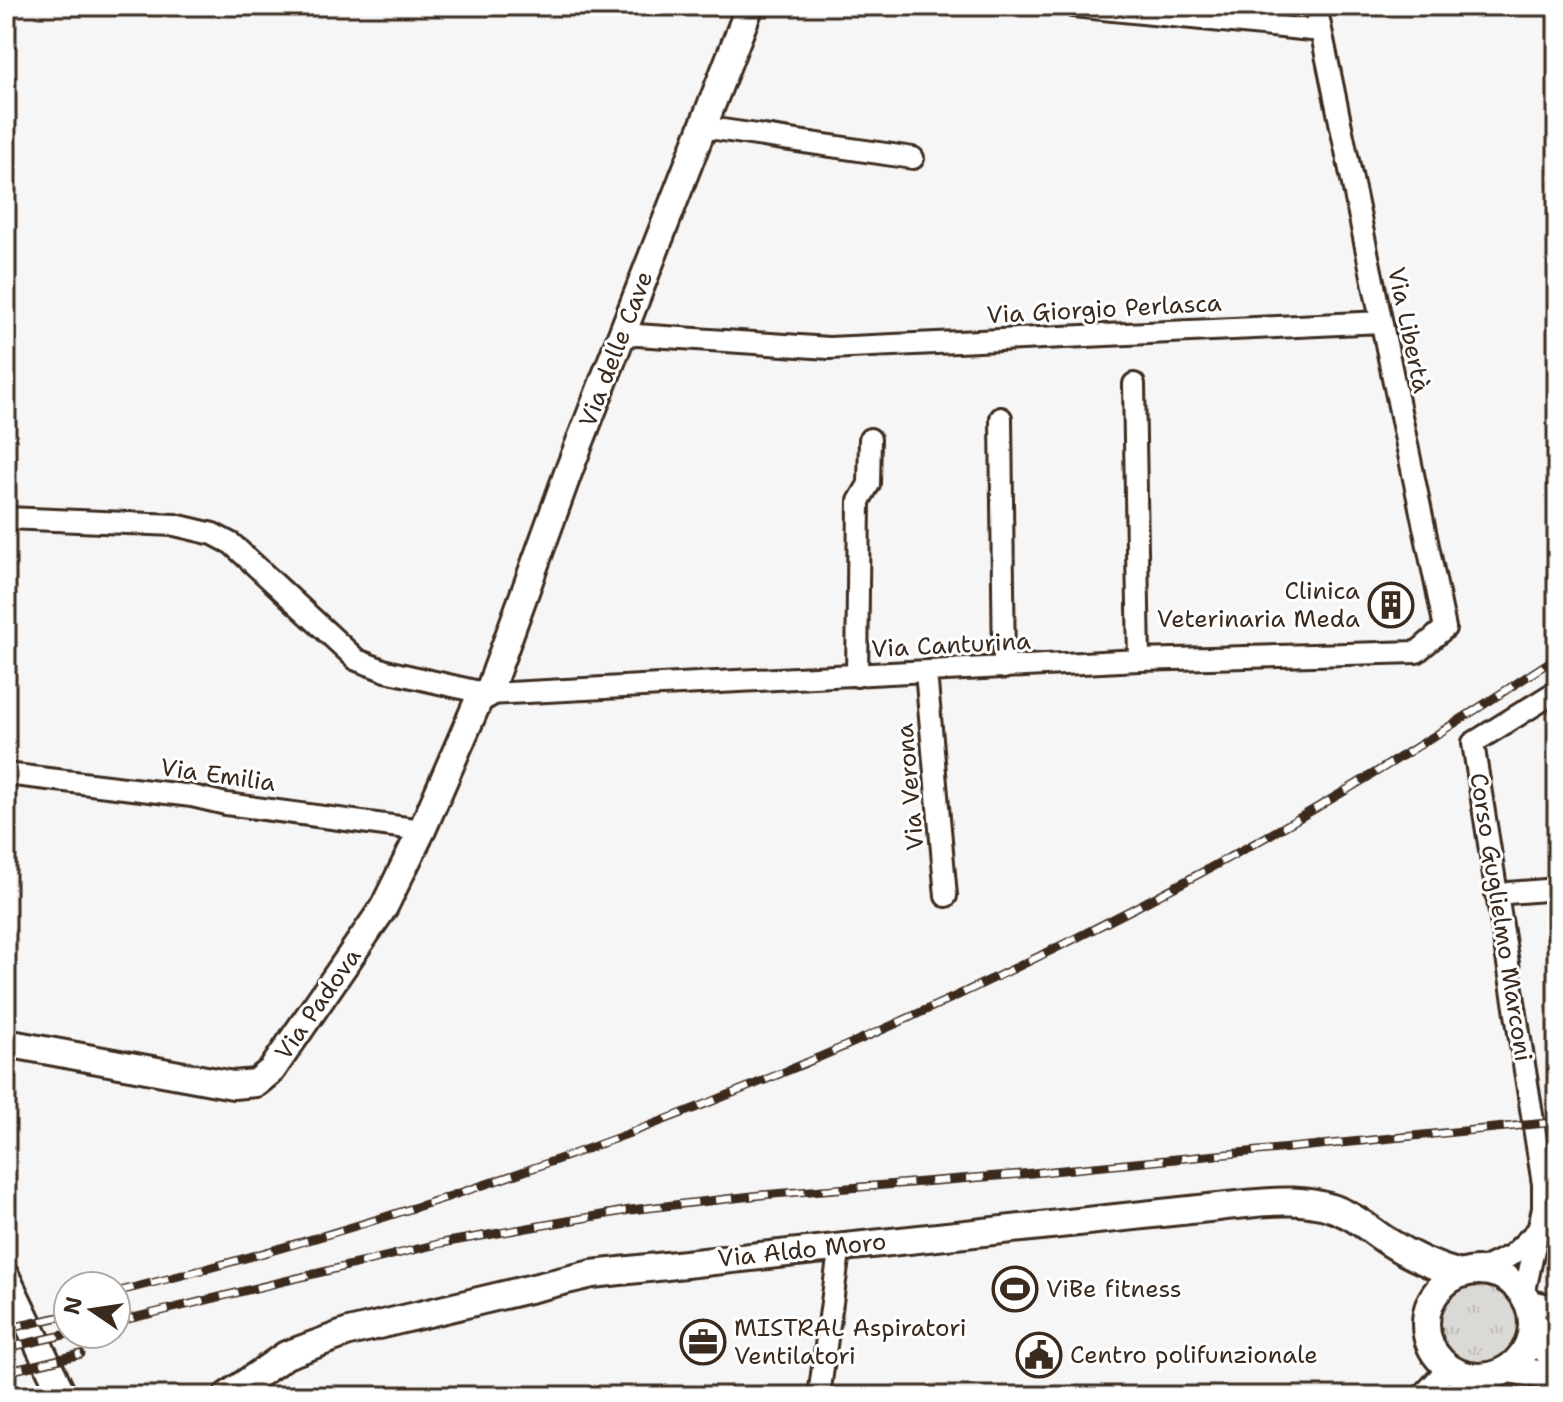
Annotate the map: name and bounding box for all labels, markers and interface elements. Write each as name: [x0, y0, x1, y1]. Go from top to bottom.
street label: Via Libertà: [1380, 264, 1438, 396]
street label: Via delle Cave: [572, 266, 660, 432]
street label: Via Giorgio Perlasca: [986, 287, 1222, 331]
place label: Clinica Veterinaria Meda: [1157, 575, 1360, 635]
building icon: Clinica Veterinaria Meda: [1367, 581, 1415, 629]
street label: Via Canturina: [870, 625, 1032, 665]
street label: Via Verona: [889, 722, 931, 852]
street label: Via Emilia: [158, 751, 278, 799]
street label: Corso Guglielmo Marconi: [1462, 770, 1540, 1064]
street label: Via Padova: [268, 942, 368, 1066]
street label: Via Aldo Moro: [716, 1225, 888, 1275]
sports icon: ViBe fitness: [991, 1265, 1039, 1313]
north arrow: [52, 1270, 132, 1350]
place label: ViBe fitness: [1046, 1273, 1182, 1305]
text: N: [57, 1294, 89, 1317]
place label: MISTRAL Aspiratori Ventilatori: [734, 1312, 967, 1372]
office icon: MISTRAL Aspiratori Ventilatori: [679, 1318, 727, 1366]
public building icon: Centro polifunzionale: [1015, 1331, 1063, 1379]
place label: Centro polifunzionale: [1070, 1339, 1318, 1371]

